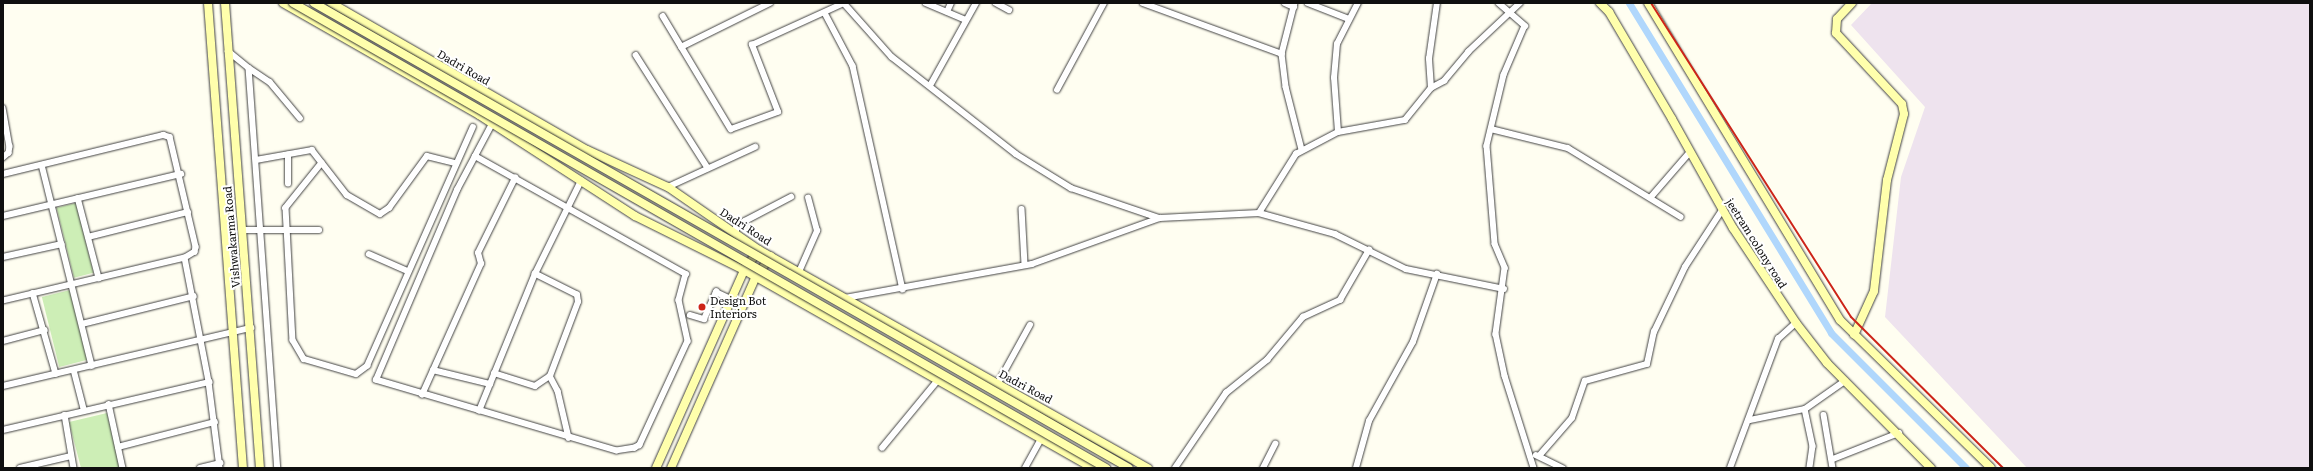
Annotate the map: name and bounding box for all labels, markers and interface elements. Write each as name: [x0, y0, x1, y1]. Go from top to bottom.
street label: Dadri Road: [435, 47, 493, 87]
street label: Vishwakarma Road: [220, 186, 242, 288]
street label: jeetram colony road: [1724, 196, 1790, 290]
street label: Dadri Road: [718, 204, 774, 248]
place label: Design Bot Interiors: [710, 294, 766, 320]
marker: Design Bot Interiors: [697, 302, 707, 312]
street label: Dadri Road: [997, 366, 1055, 406]

